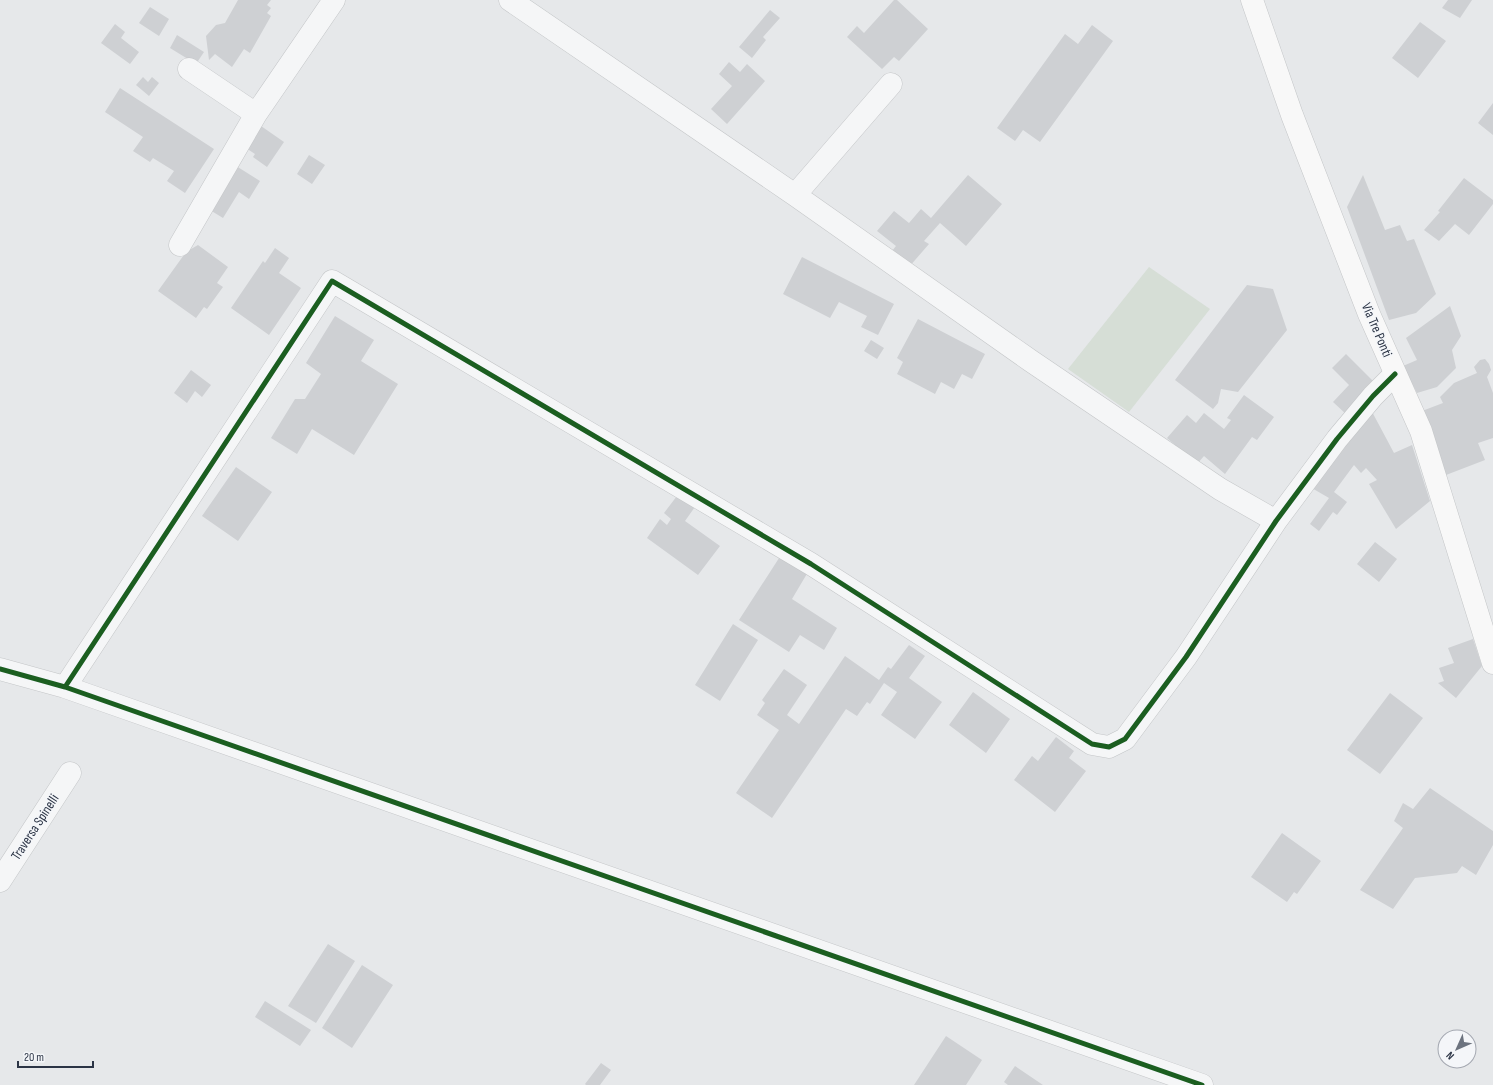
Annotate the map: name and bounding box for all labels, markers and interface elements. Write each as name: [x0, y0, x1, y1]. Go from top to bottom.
street label: Via Tre Ponti: [1358, 300, 1396, 360]
street label: Traversa Spinelli: [7, 791, 63, 863]
north arrow: [1437, 1029, 1477, 1069]
scale bar: [18, 1043, 93, 1069]
text: N: [1444, 1049, 1457, 1062]
text: 20 m: [24, 1050, 44, 1065]

